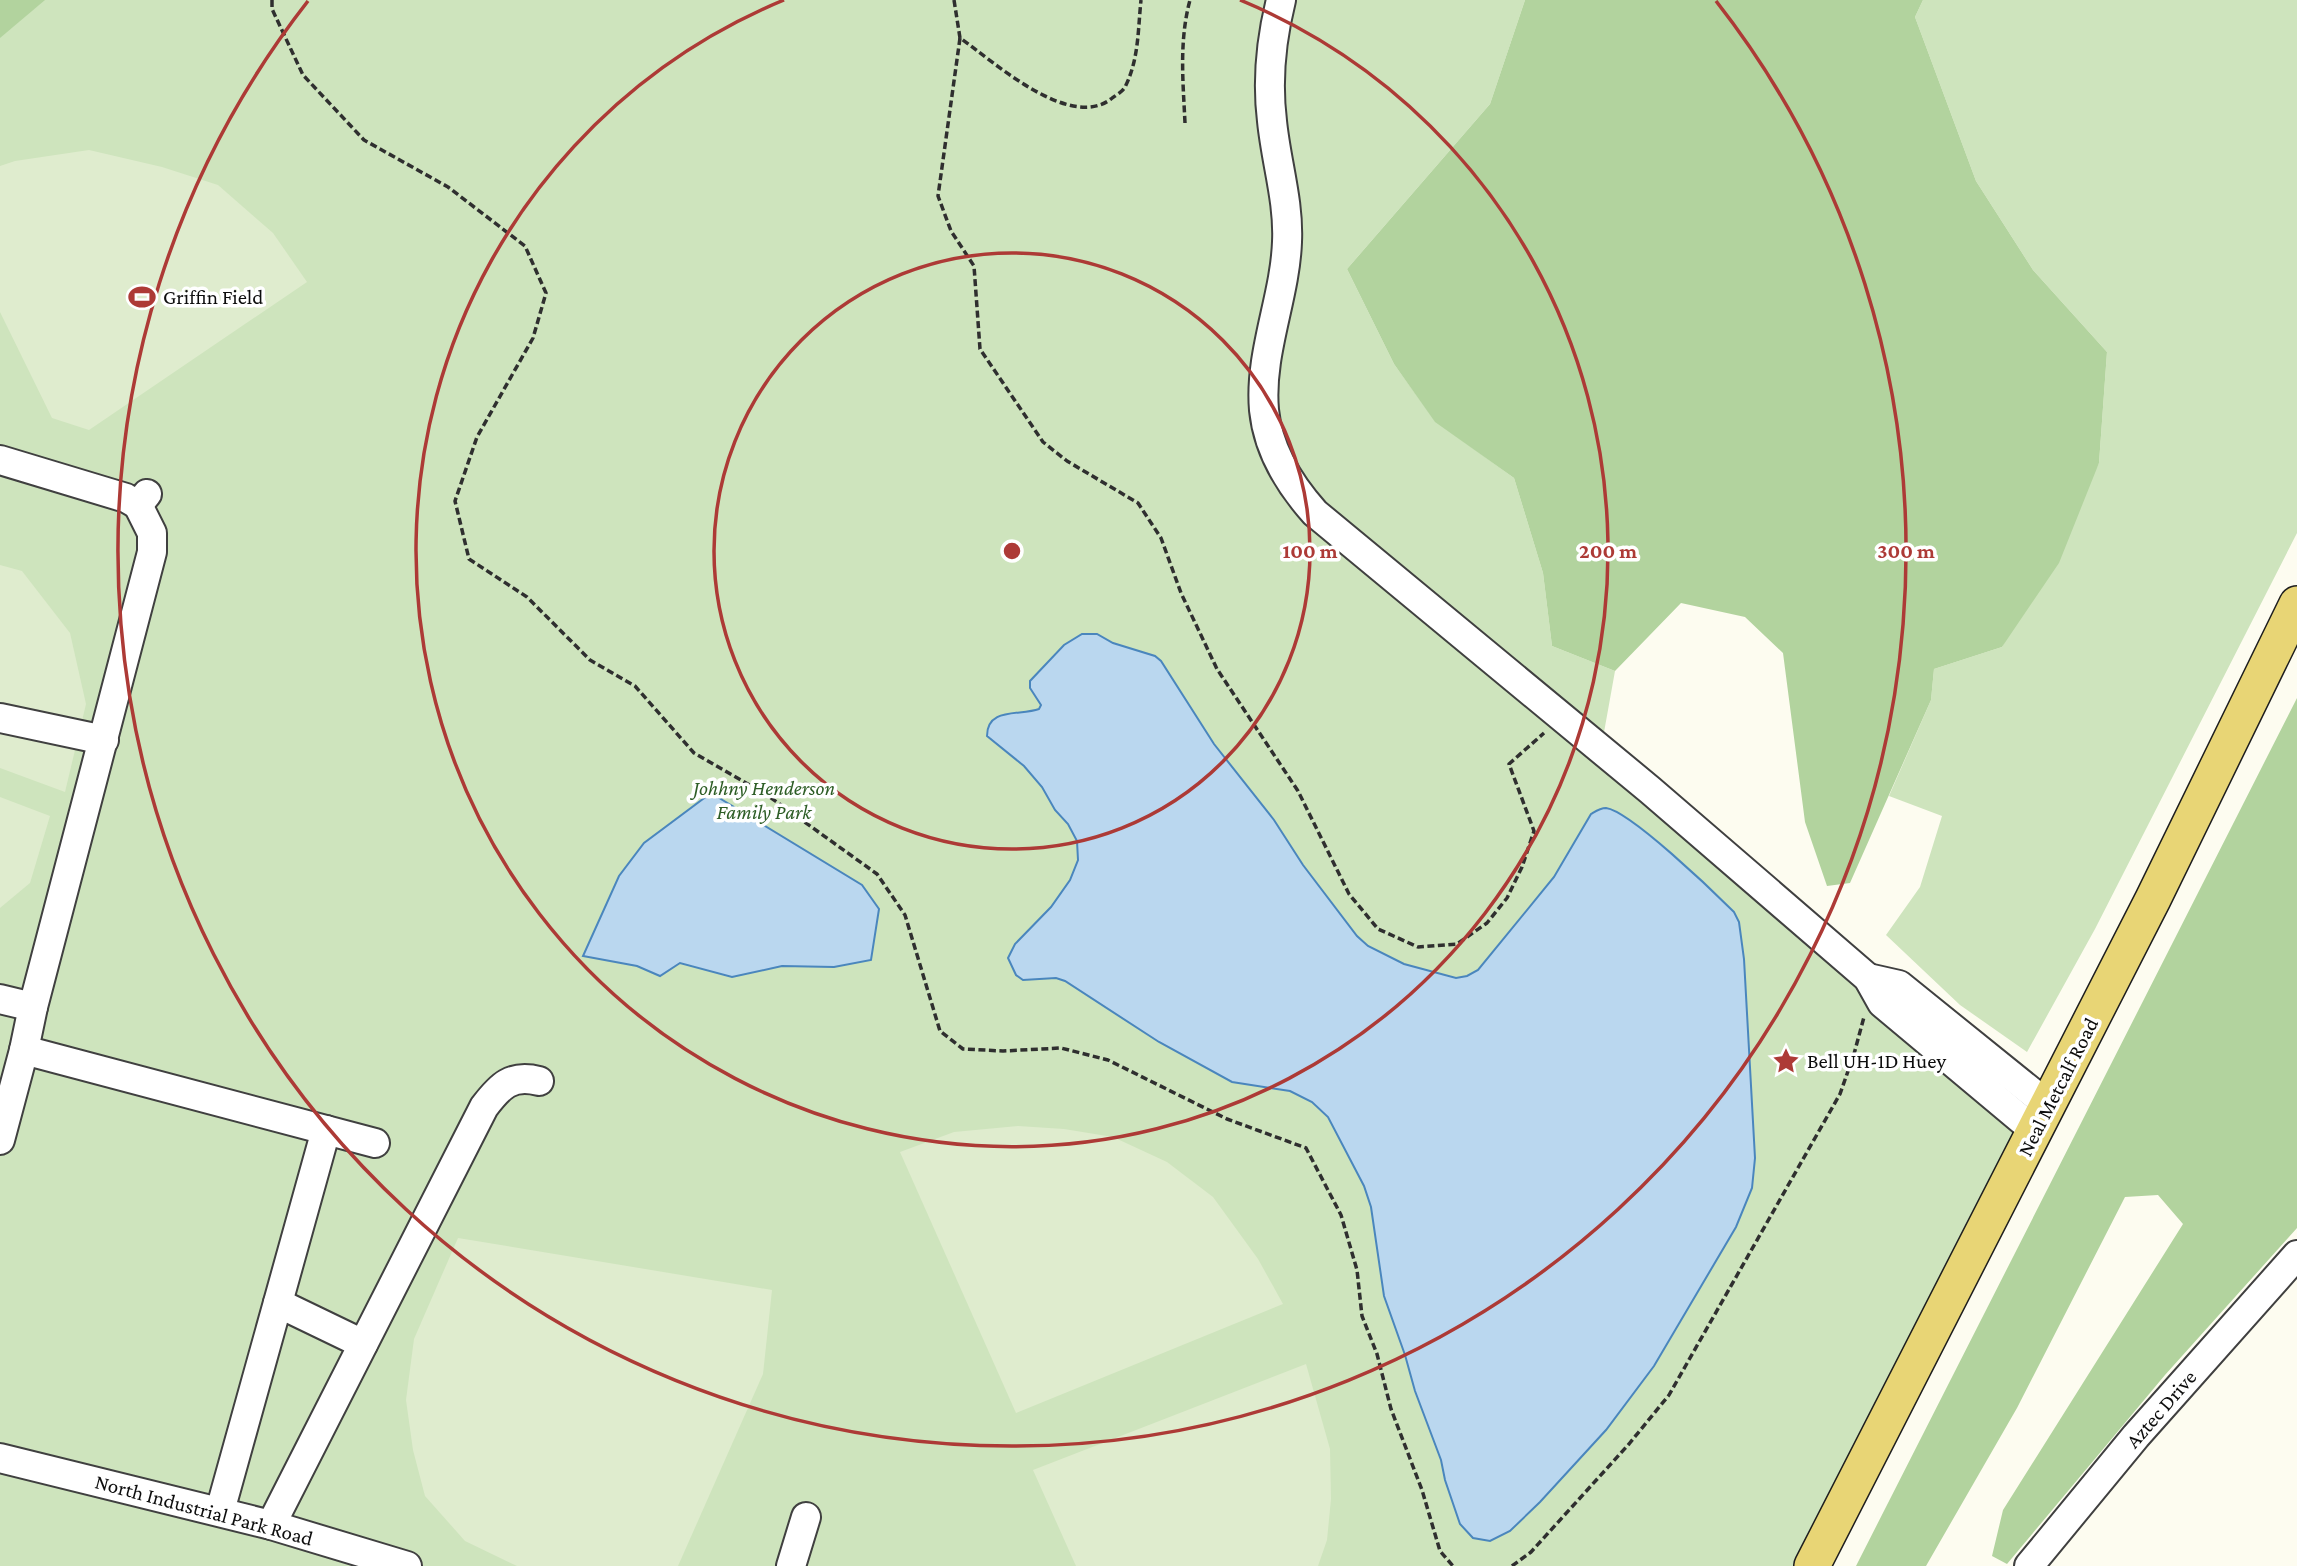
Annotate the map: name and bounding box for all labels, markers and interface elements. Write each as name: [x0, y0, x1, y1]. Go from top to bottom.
sports icon: Griffin Field: [127, 282, 157, 312]
place label: Griffin Field: [163, 285, 263, 309]
centre of rings: [1000, 539, 1024, 563]
text: 100 m: [1282, 539, 1338, 563]
text: 200 m: [1579, 539, 1637, 563]
text: 300 m: [1877, 539, 1935, 563]
park label: Johhny Henderson Family Park: [689, 776, 835, 824]
street label: Neal Metcalf Road: [2013, 1014, 2103, 1160]
place icon: Bell UH-1D Huey: [1771, 1046, 1801, 1076]
place label: Bell UH-1D Huey: [1807, 1049, 1946, 1073]
street label: Aztec Drive: [2121, 1365, 2201, 1453]
street label: North Industrial Park Road: [92, 1469, 316, 1551]

